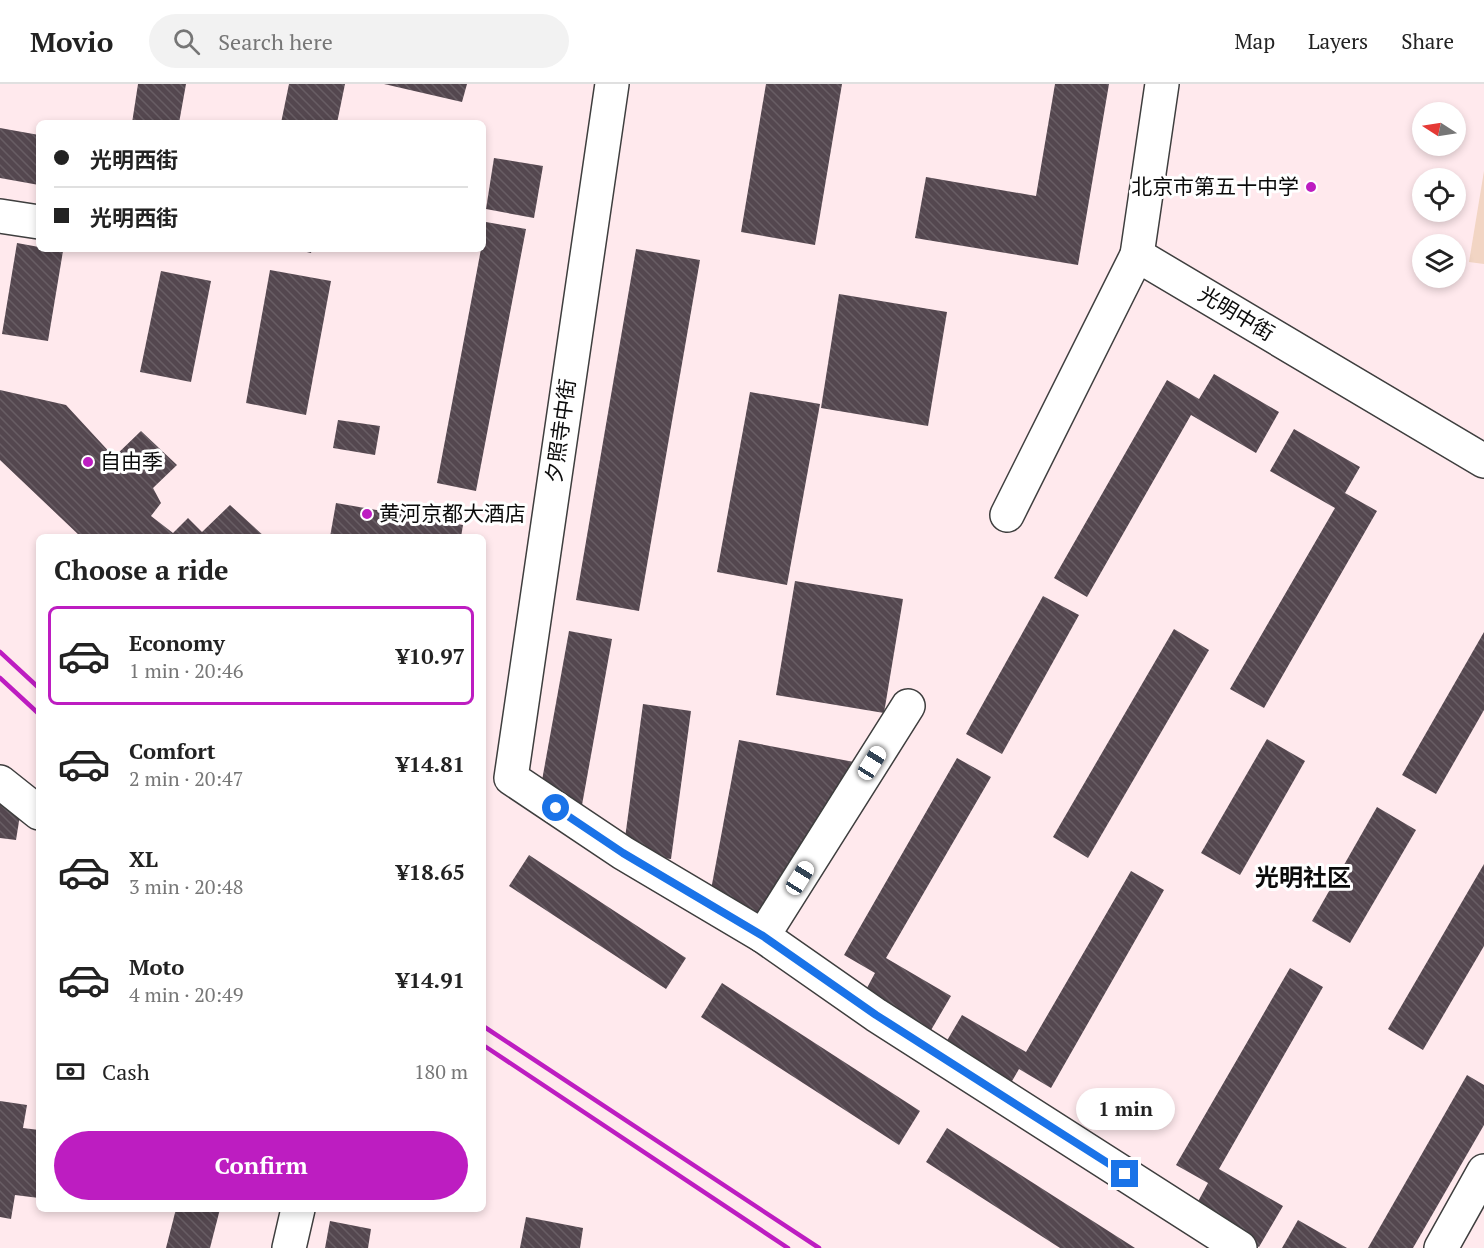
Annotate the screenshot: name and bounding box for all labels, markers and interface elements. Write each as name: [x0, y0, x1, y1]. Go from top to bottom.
search box: [149, 14, 569, 68]
text: Movio: [30, 23, 113, 60]
icon: search: [170, 25, 203, 58]
text: Search here: [218, 27, 333, 56]
text: Map: [1234, 27, 1275, 55]
text: Layers: [1308, 27, 1368, 55]
text: Share: [1401, 27, 1454, 55]
north arrow: [1412, 102, 1466, 156]
map controls: [1412, 102, 1466, 288]
text: 光明西街: [90, 145, 178, 174]
button: locate: [1412, 168, 1466, 222]
place label: 北京市第五十中学: [1131, 172, 1299, 200]
marker: 北京市第五十中学: [1304, 180, 1318, 194]
text: 光明西街: [90, 203, 178, 232]
button: layers: [1412, 234, 1466, 288]
street label: 光明中街: [1193, 280, 1280, 347]
street label: 夕照寺中街: [539, 377, 581, 485]
place label: 自由季: [100, 447, 163, 475]
marker: 自由季: [81, 455, 95, 469]
place label: 黄河京都大酒店: [379, 499, 526, 527]
marker: 黄河京都大酒店: [360, 507, 374, 521]
text: Choose a ride: [54, 552, 229, 588]
text: Economy: [129, 628, 225, 657]
icon: car: [57, 629, 111, 683]
text: ¥10.97: [396, 641, 465, 670]
text: 1 min · 20:46: [129, 657, 243, 684]
text: Comfort: [129, 736, 215, 765]
icon: car: [57, 737, 111, 791]
car: [855, 743, 889, 783]
text: ¥14.81: [396, 749, 465, 778]
text: 2 min · 20:47: [129, 765, 243, 792]
route start: [542, 794, 569, 821]
text: XL: [129, 844, 158, 873]
icon: car: [57, 845, 111, 899]
text: ¥18.65: [396, 857, 465, 886]
car: [783, 858, 817, 898]
district label: 光明社区: [1255, 861, 1351, 893]
text: 3 min · 20:48: [129, 873, 243, 900]
text: Moto: [129, 952, 184, 981]
icon: car: [57, 953, 111, 1007]
text: ¥14.91: [396, 965, 465, 994]
text: 4 min · 20:49: [129, 981, 243, 1008]
icon: cash: [54, 1055, 87, 1088]
text: Cash: [102, 1057, 150, 1086]
text: 180 m: [414, 1058, 468, 1085]
callout: 1 min: [1076, 1087, 1174, 1129]
text: 1 min: [1098, 1095, 1153, 1122]
button: Confirm: [54, 1131, 468, 1200]
route end: [1111, 1160, 1138, 1187]

